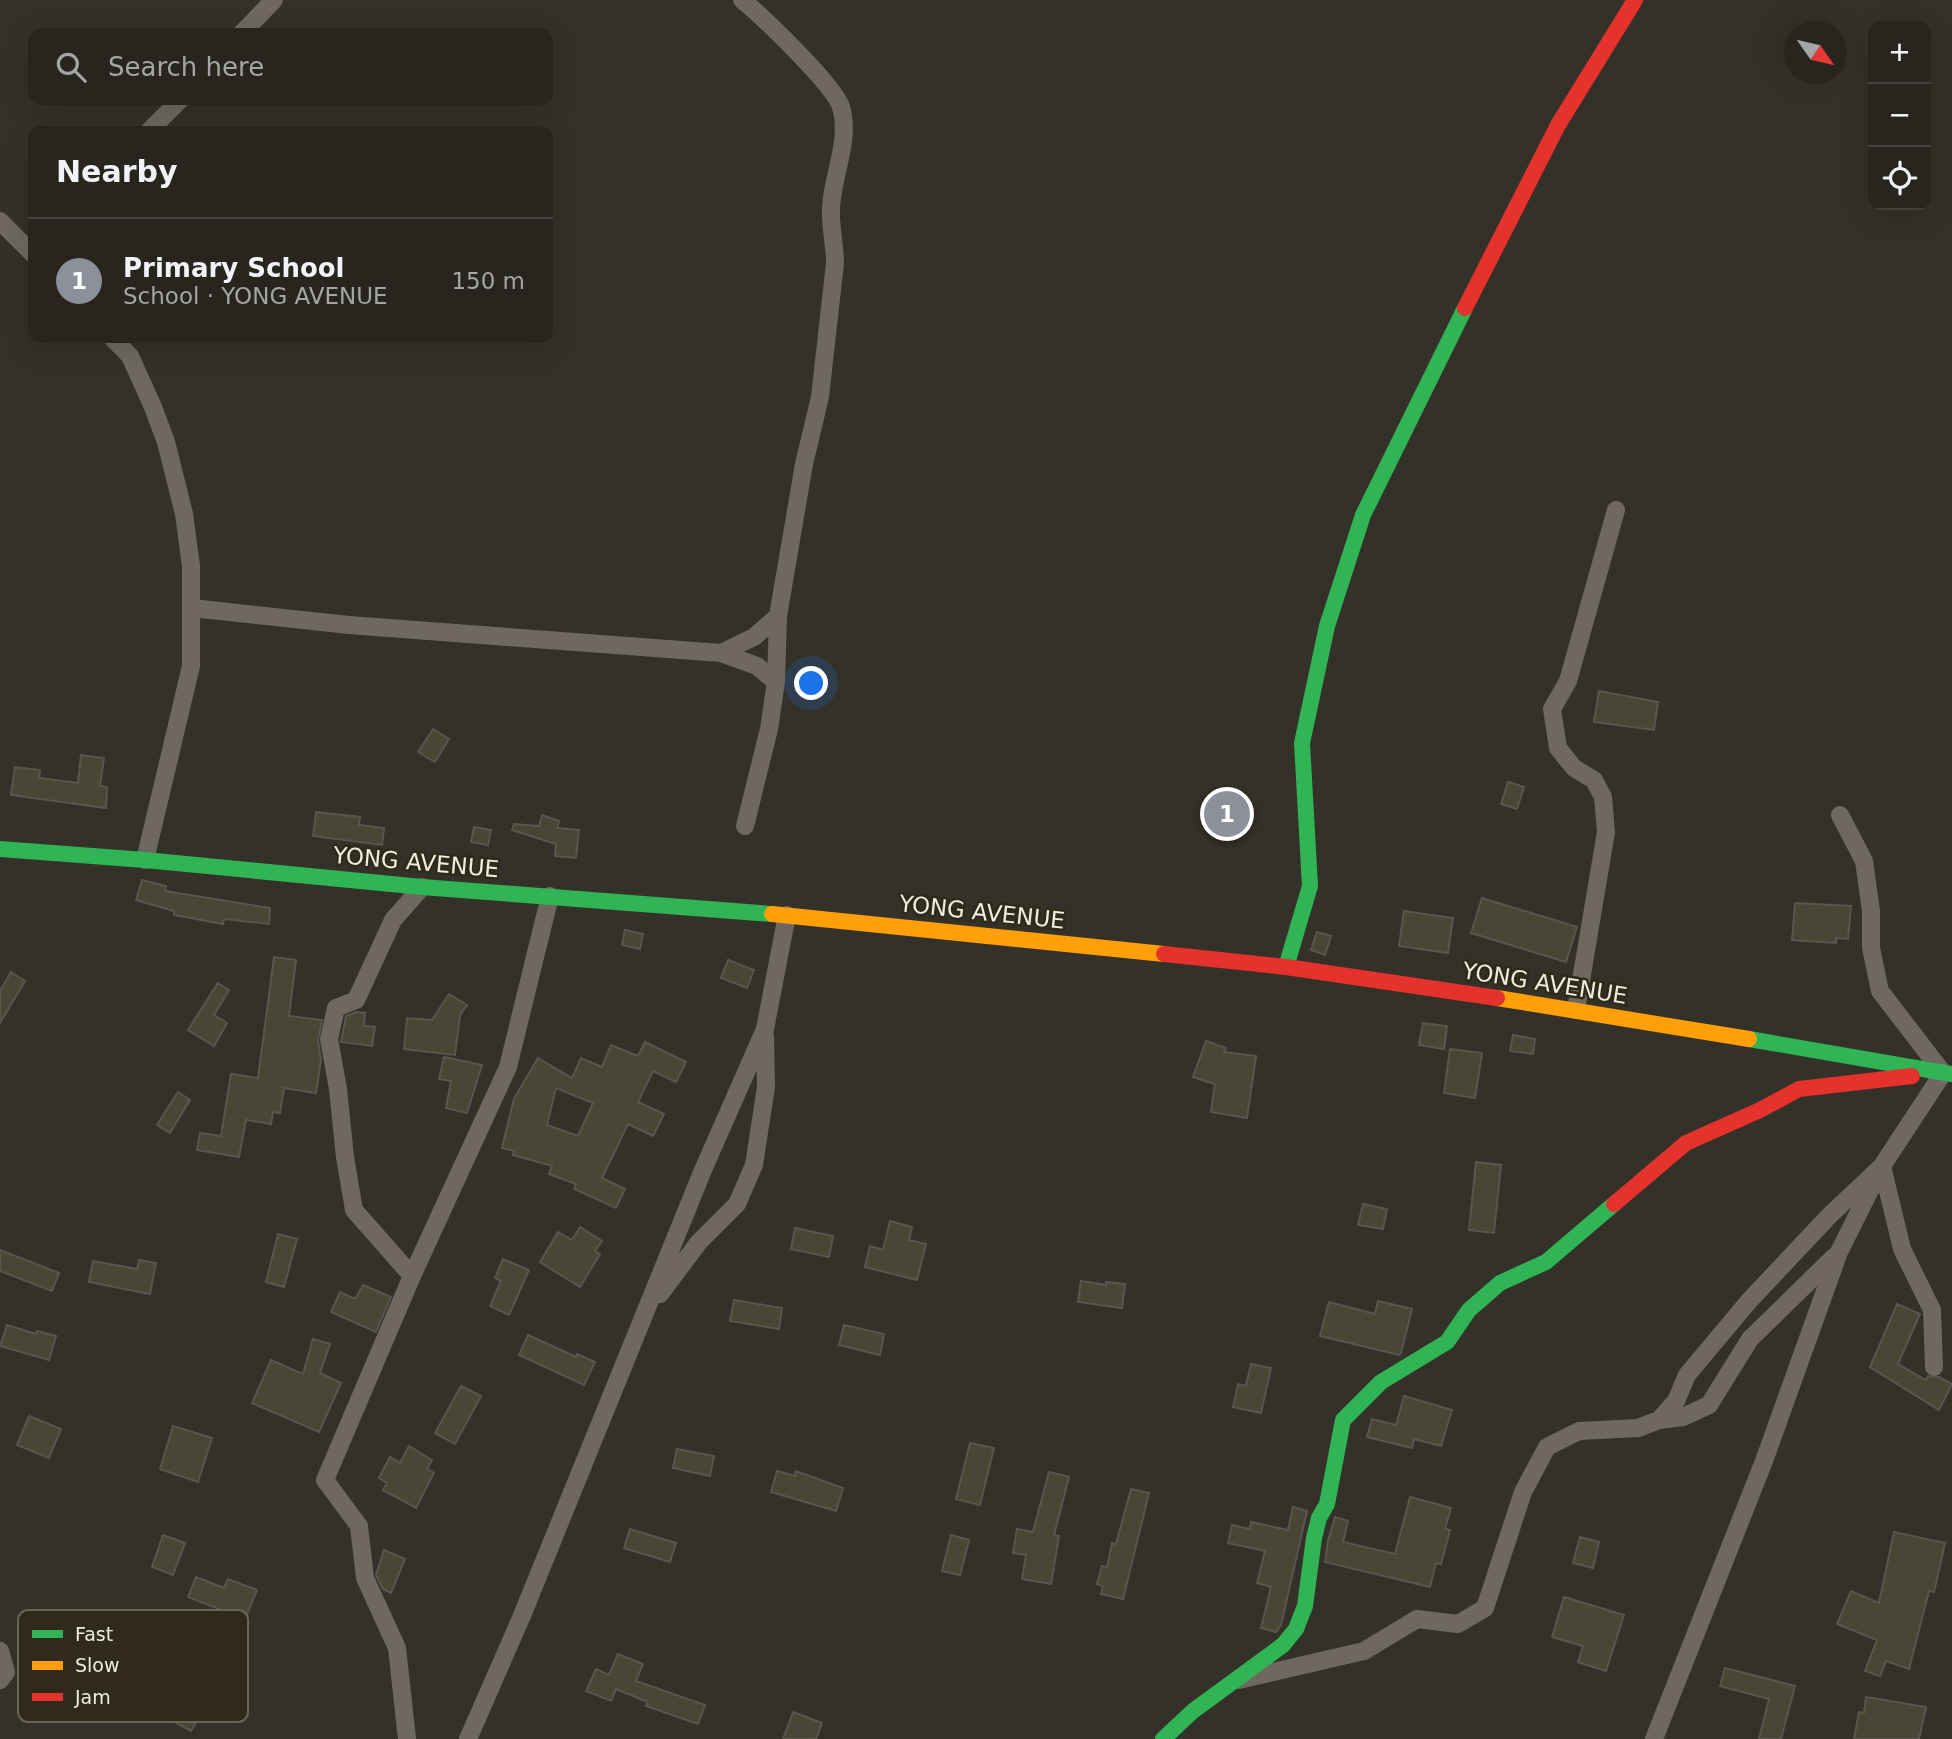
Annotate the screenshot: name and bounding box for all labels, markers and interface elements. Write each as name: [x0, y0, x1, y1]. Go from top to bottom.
north arrow: [1784, 21, 1847, 84]
map controls: [1868, 21, 1931, 210]
button: +: [1868, 21, 1931, 84]
search box: [28, 28, 553, 105]
icon: search: [52, 48, 90, 86]
text: Search here: [108, 52, 264, 82]
button: −: [1868, 84, 1931, 147]
button: locate: [1868, 147, 1931, 210]
text: Nearby: [56, 154, 178, 189]
text: Primary School: [123, 253, 345, 283]
text: 1: [71, 268, 87, 294]
text: 150 m: [451, 268, 525, 294]
text: School · YONG AVENUE: [123, 283, 388, 309]
your location: [794, 666, 828, 700]
pin: 1: [1204, 788, 1250, 840]
street label: YONG AVENUE: [331, 842, 500, 882]
street label: YONG AVENUE: [897, 890, 1066, 934]
street label: YONG AVENUE: [1460, 957, 1629, 1009]
legend: [18, 1610, 248, 1722]
text: Fast: [75, 1623, 113, 1645]
text: Slow: [75, 1654, 120, 1676]
text: Jam: [74, 1686, 111, 1708]

